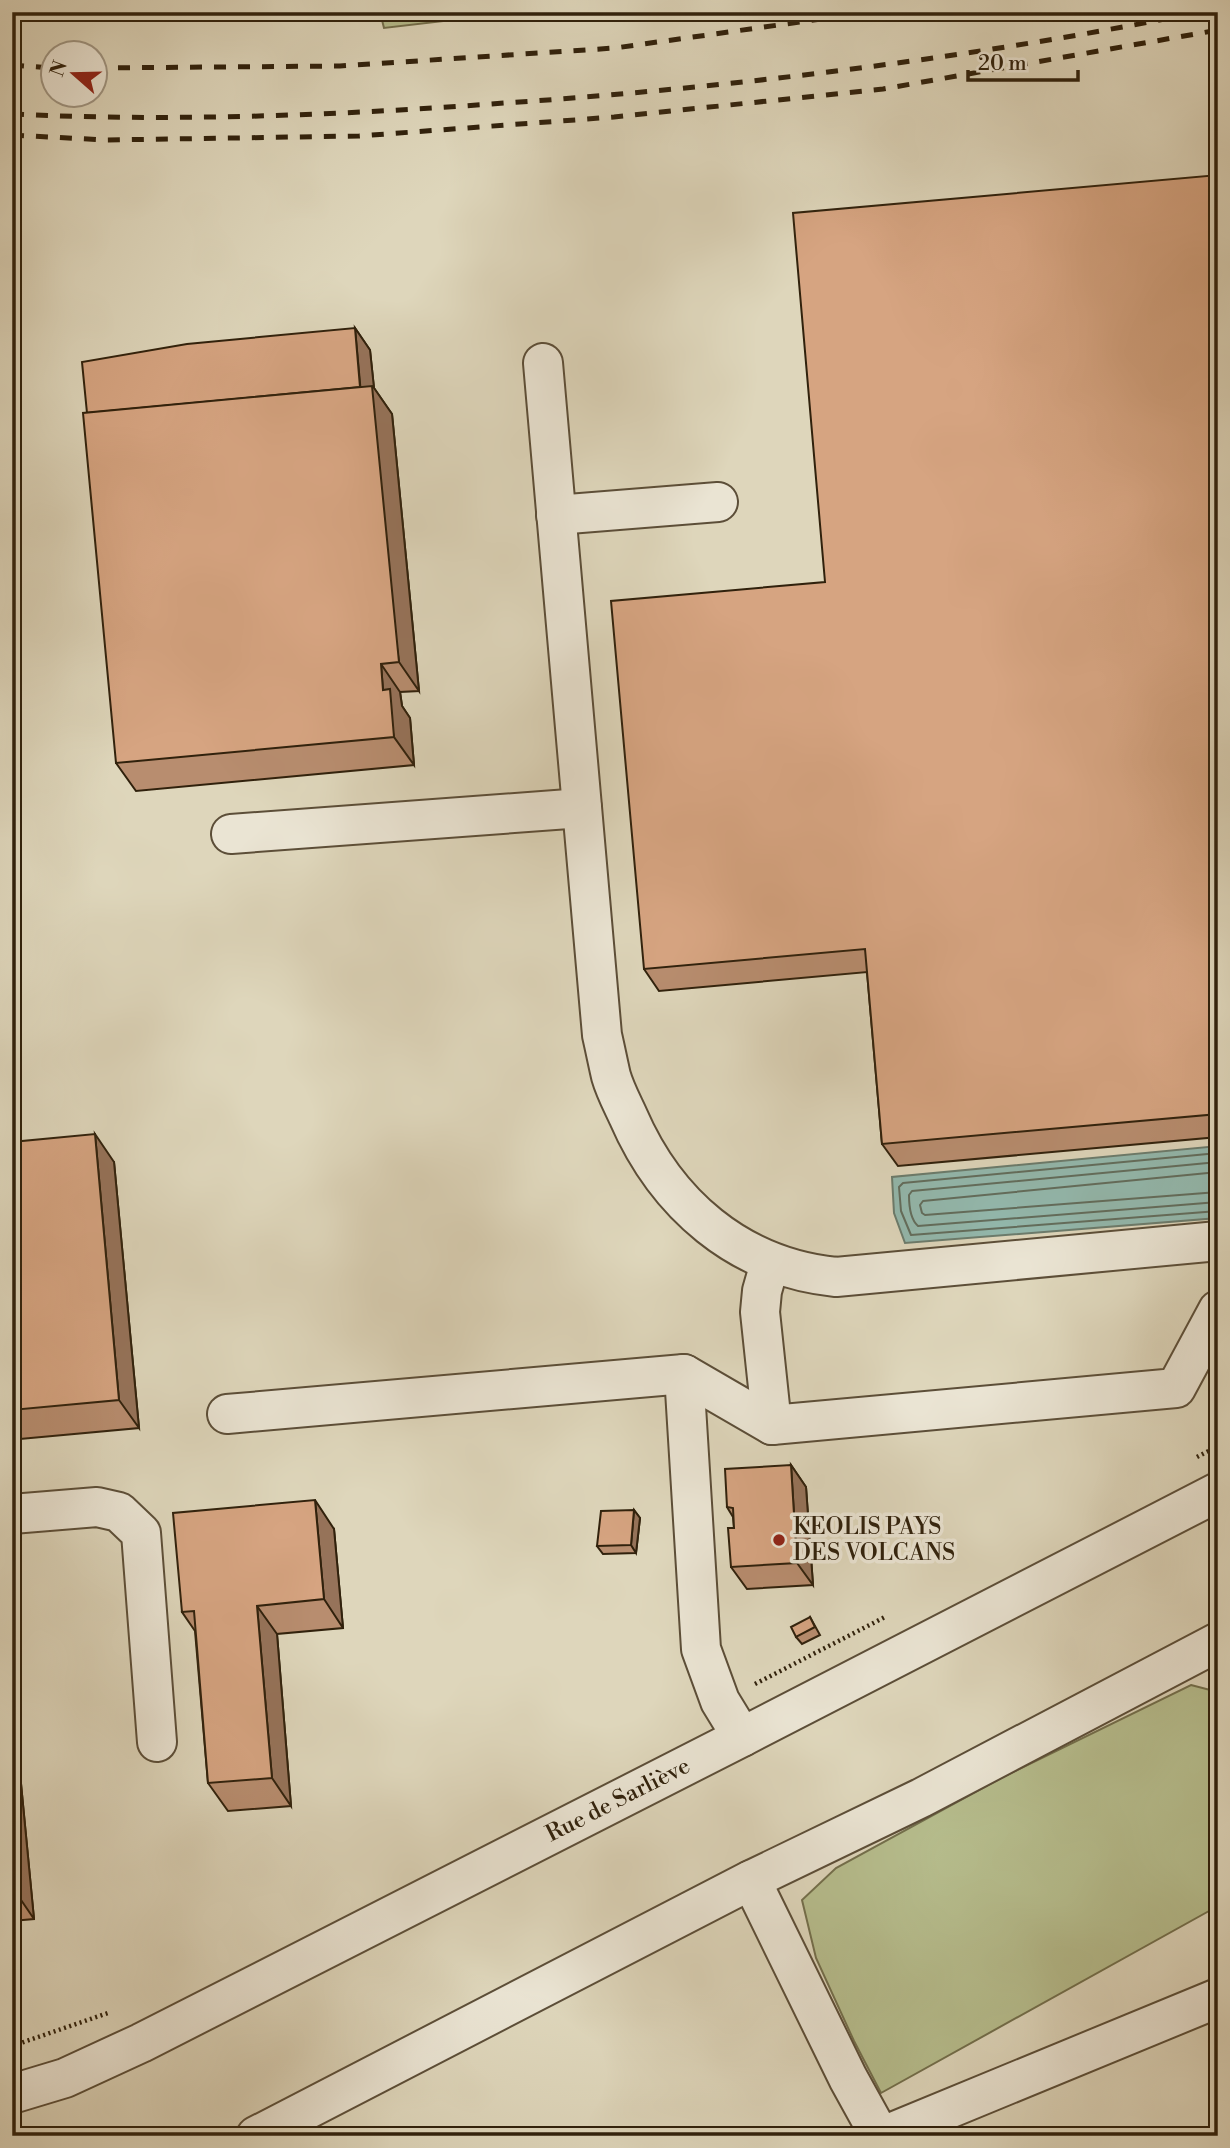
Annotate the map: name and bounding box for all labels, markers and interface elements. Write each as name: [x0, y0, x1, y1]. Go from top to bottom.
north arrow: [38, 38, 108, 108]
scale bar: [968, 38, 1078, 82]
text: 20 m: [978, 51, 1027, 77]
text: N: [45, 57, 73, 80]
place label: KEOLIS PAYS DES VOLCANS: [793, 1513, 955, 1567]
marker: KEOLIS PAYS DES VOLCANS: [771, 1532, 787, 1548]
street label: Rue de Sarliève: [541, 1752, 695, 1848]

